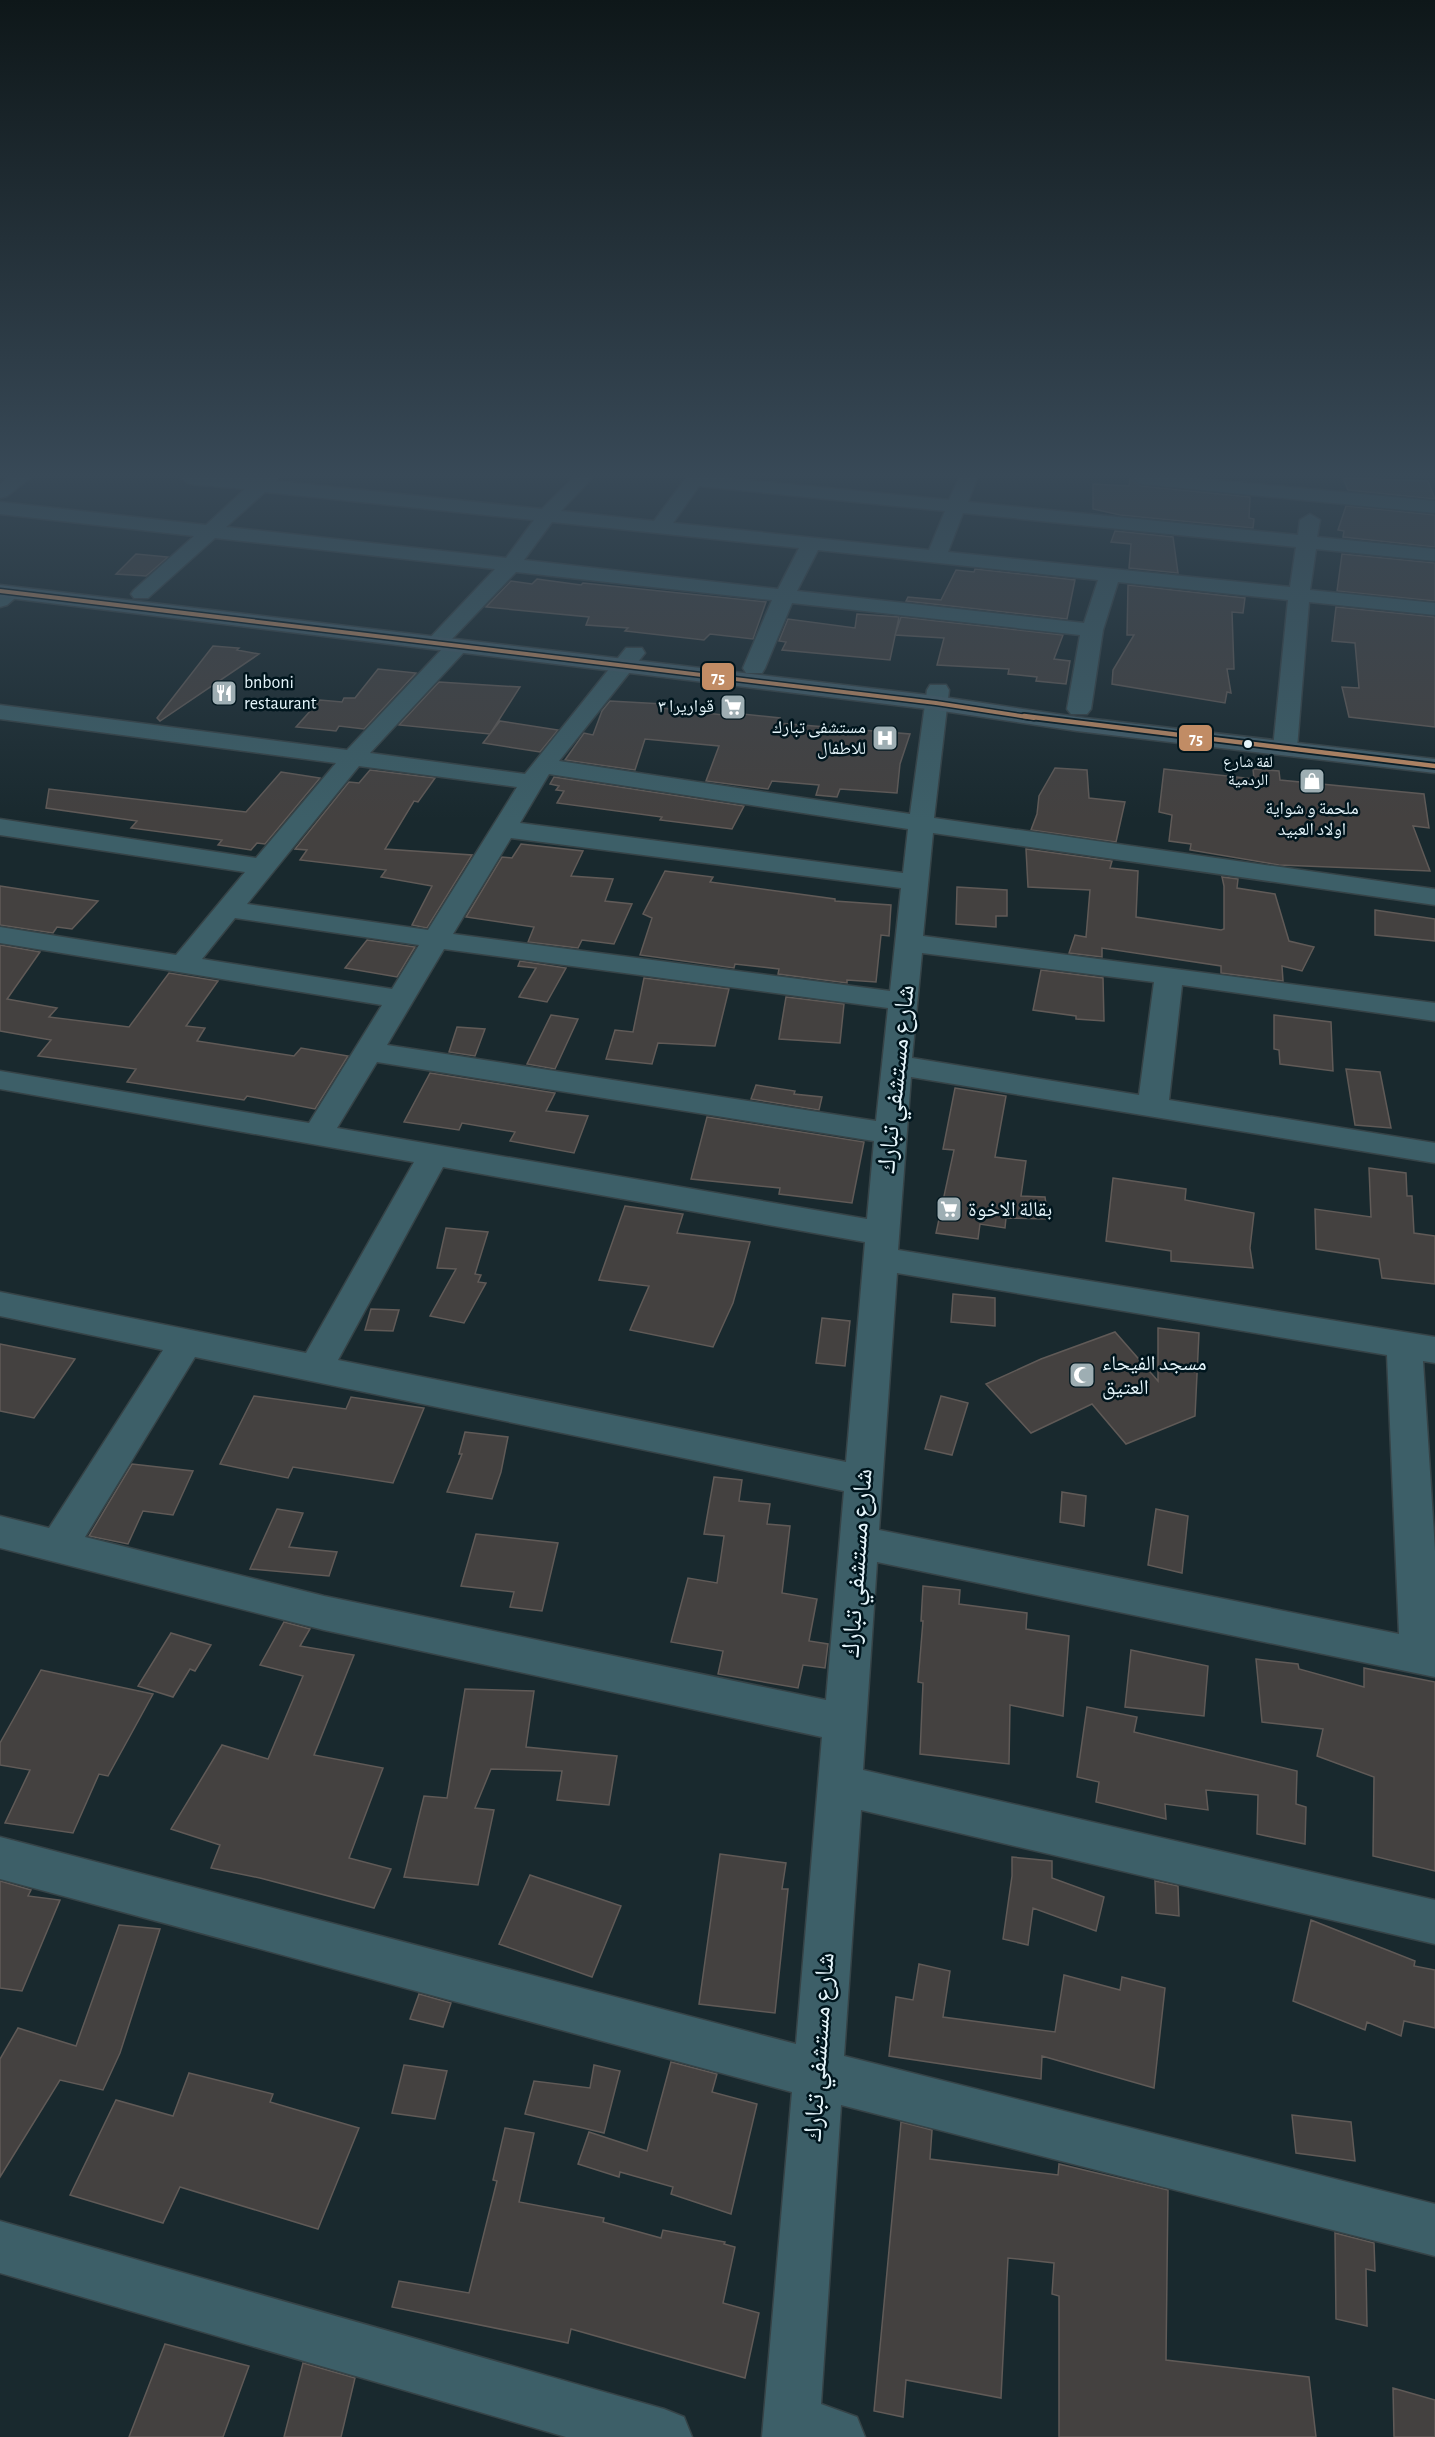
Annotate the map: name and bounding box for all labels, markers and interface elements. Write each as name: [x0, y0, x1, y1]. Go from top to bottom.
line badge: 75: [701, 662, 735, 691]
text: 75: [711, 670, 725, 686]
place label: bnboni restaurant: [244, 674, 317, 713]
restaurant icon: bnboni restaurant: [209, 678, 239, 708]
supermarket icon: قواريرا ٣: [718, 692, 748, 722]
place label: قواريرا ٣: [658, 698, 714, 716]
place label: مستشفى تبارك للاطفال: [772, 719, 866, 759]
hospital icon: مستشفى تبارك للاطفال: [870, 723, 900, 753]
line badge: 75: [1178, 724, 1213, 752]
text: 75: [1189, 731, 1203, 747]
marker: لفة شارع الردمية: [1242, 738, 1254, 750]
place label: لفة شارع الردمية: [1223, 754, 1273, 789]
shop icon: ملحمة و شواية اولاد العبيد: [1297, 766, 1327, 796]
place label: ملحمة و شواية اولاد العبيد: [1265, 800, 1359, 840]
street label: شارع مستشفي تبارك: [873, 984, 925, 1175]
supermarket icon: بقالة الاخوة: [934, 1194, 964, 1224]
place label: بقالة الاخوة: [968, 1199, 1052, 1220]
place label: مسجد الفيحاء العتيق: [1102, 1353, 1207, 1400]
mosque icon: مسجد الفيحاء العتيق: [1067, 1360, 1097, 1390]
street label: شارع مستشفي تبارك: [837, 1468, 883, 1659]
street label: شارع مستشفي تبارك: [799, 1952, 845, 2143]

